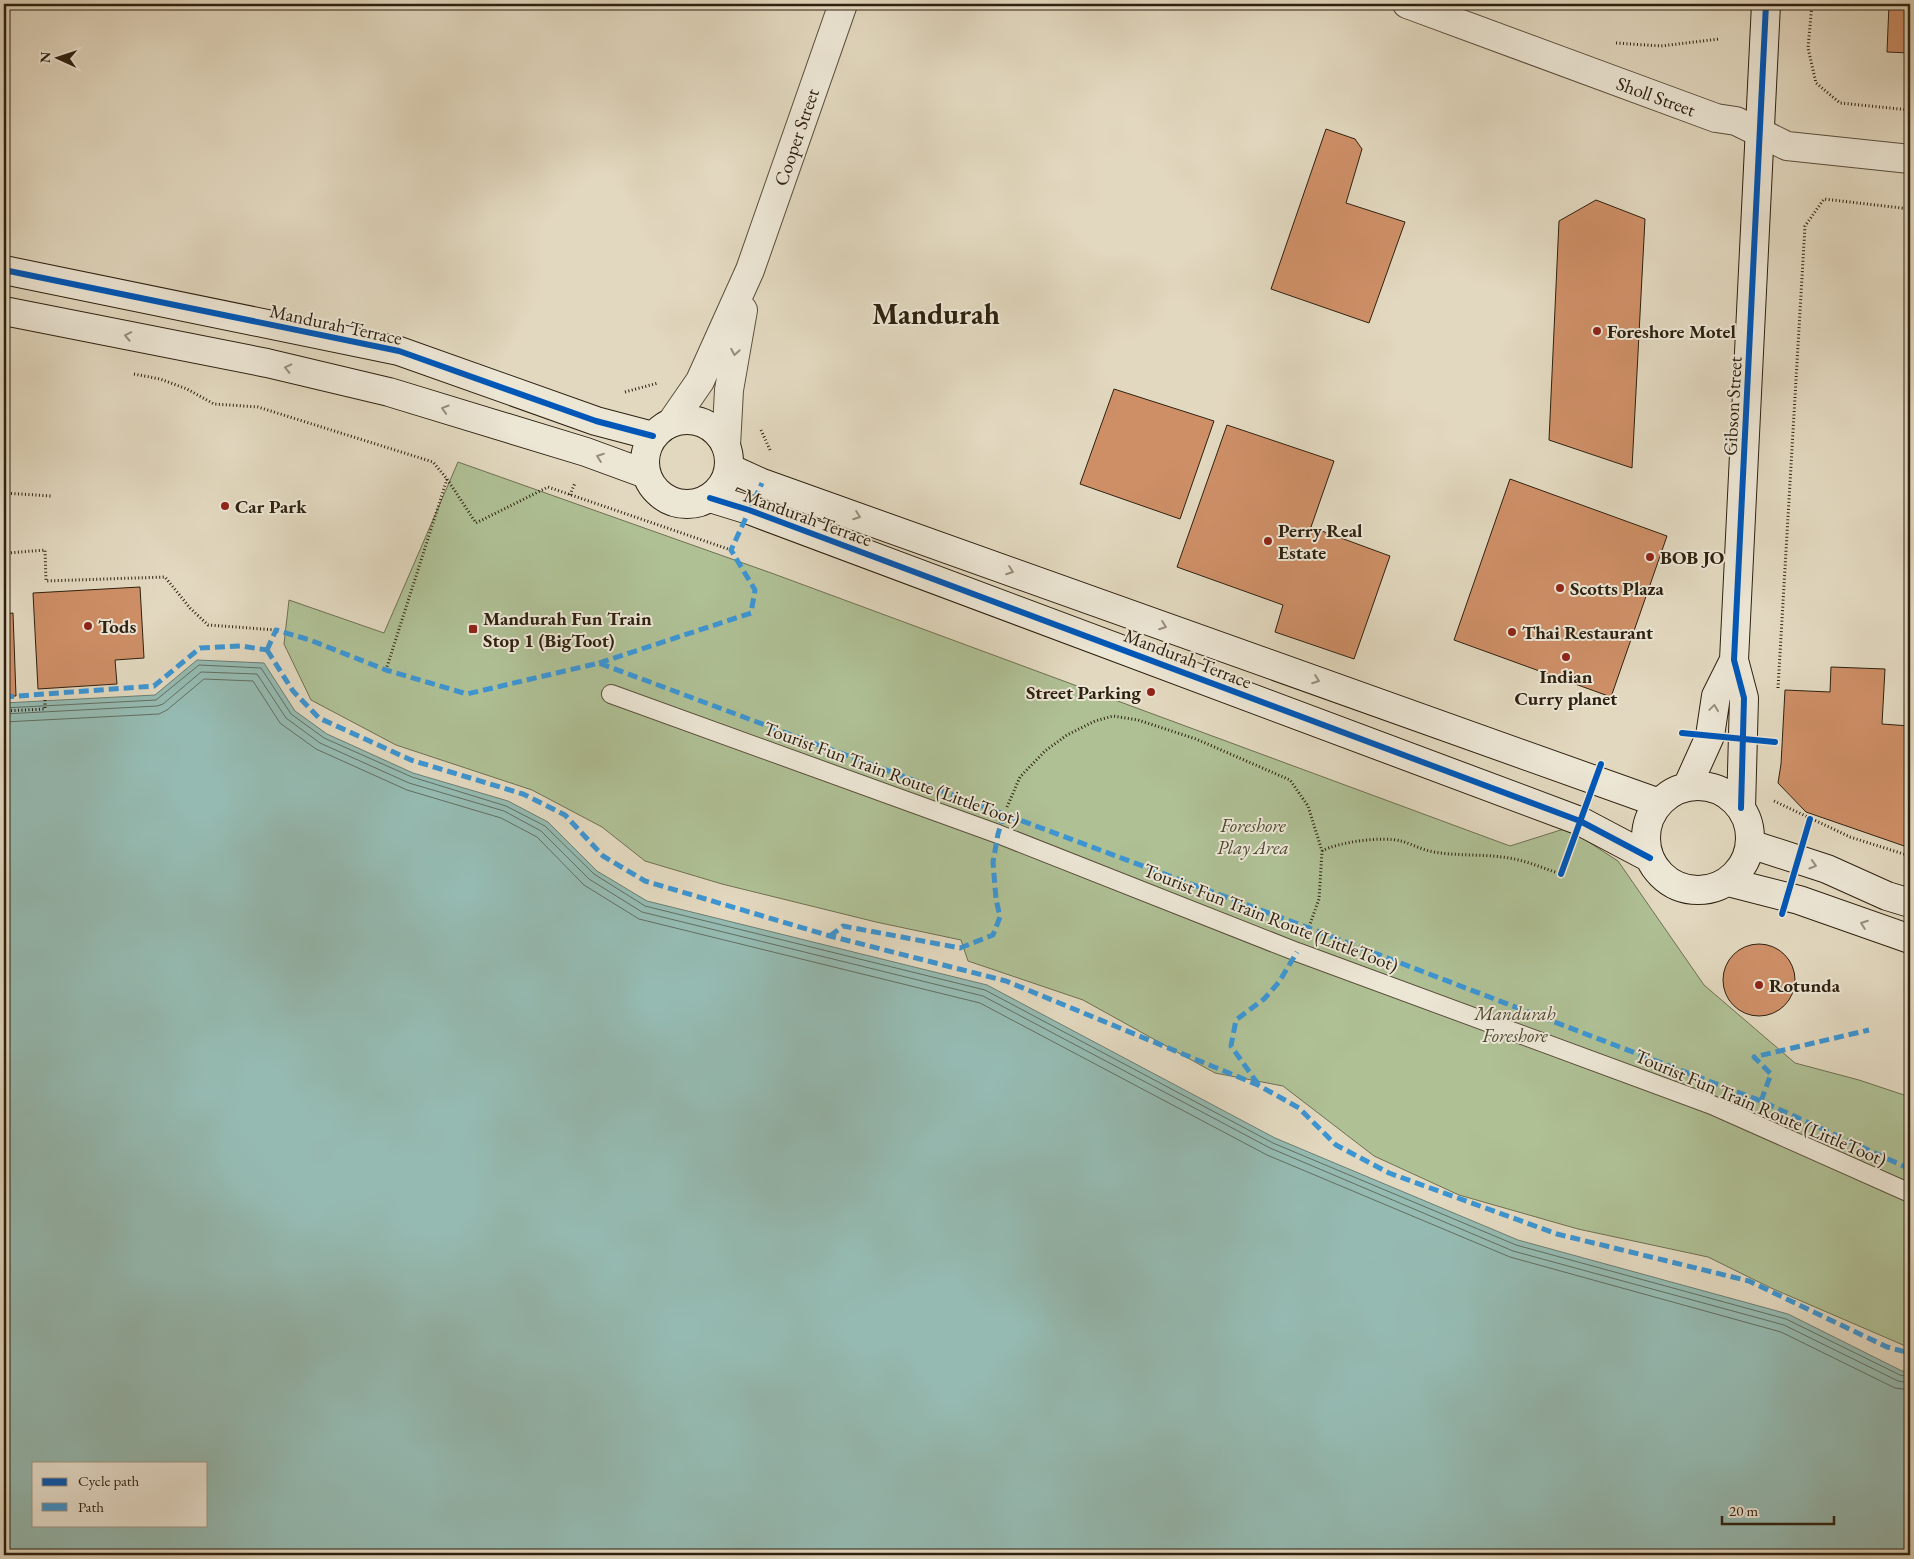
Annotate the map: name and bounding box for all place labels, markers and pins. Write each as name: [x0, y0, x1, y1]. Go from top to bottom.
place label: Foreshore Motel: [1607, 319, 1736, 344]
marker: Foreshore Motel: [1591, 325, 1603, 337]
place label: Car Park: [235, 494, 307, 519]
marker: Car Park: [219, 500, 231, 512]
place label: Perry Real Estate: [1278, 518, 1363, 565]
marker: Perry Real Estate: [1262, 535, 1274, 547]
place label: BOB JO: [1660, 545, 1724, 570]
marker: BOB JO: [1644, 551, 1656, 563]
place label: Scotts Plaza: [1570, 576, 1665, 601]
marker: Scotts Plaza: [1554, 582, 1566, 594]
place label: Mandurah Fun Train Stop 1 (BigToot): [483, 606, 652, 653]
place label: Tods: [98, 614, 136, 639]
marker: Tods: [82, 620, 94, 632]
place label: Thai Restaurant: [1522, 620, 1653, 645]
marker: Mandurah Fun Train Stop 1 (BigToot): [467, 623, 479, 635]
marker: Thai Restaurant: [1506, 626, 1518, 638]
marker: Indian Curry planet: [1560, 651, 1572, 663]
place label: Indian Curry planet: [1515, 664, 1617, 711]
place label: Street Parking: [1026, 680, 1141, 705]
marker: Street Parking: [1145, 686, 1157, 698]
place label: Rotunda: [1769, 973, 1841, 998]
marker: Rotunda: [1753, 979, 1765, 991]

